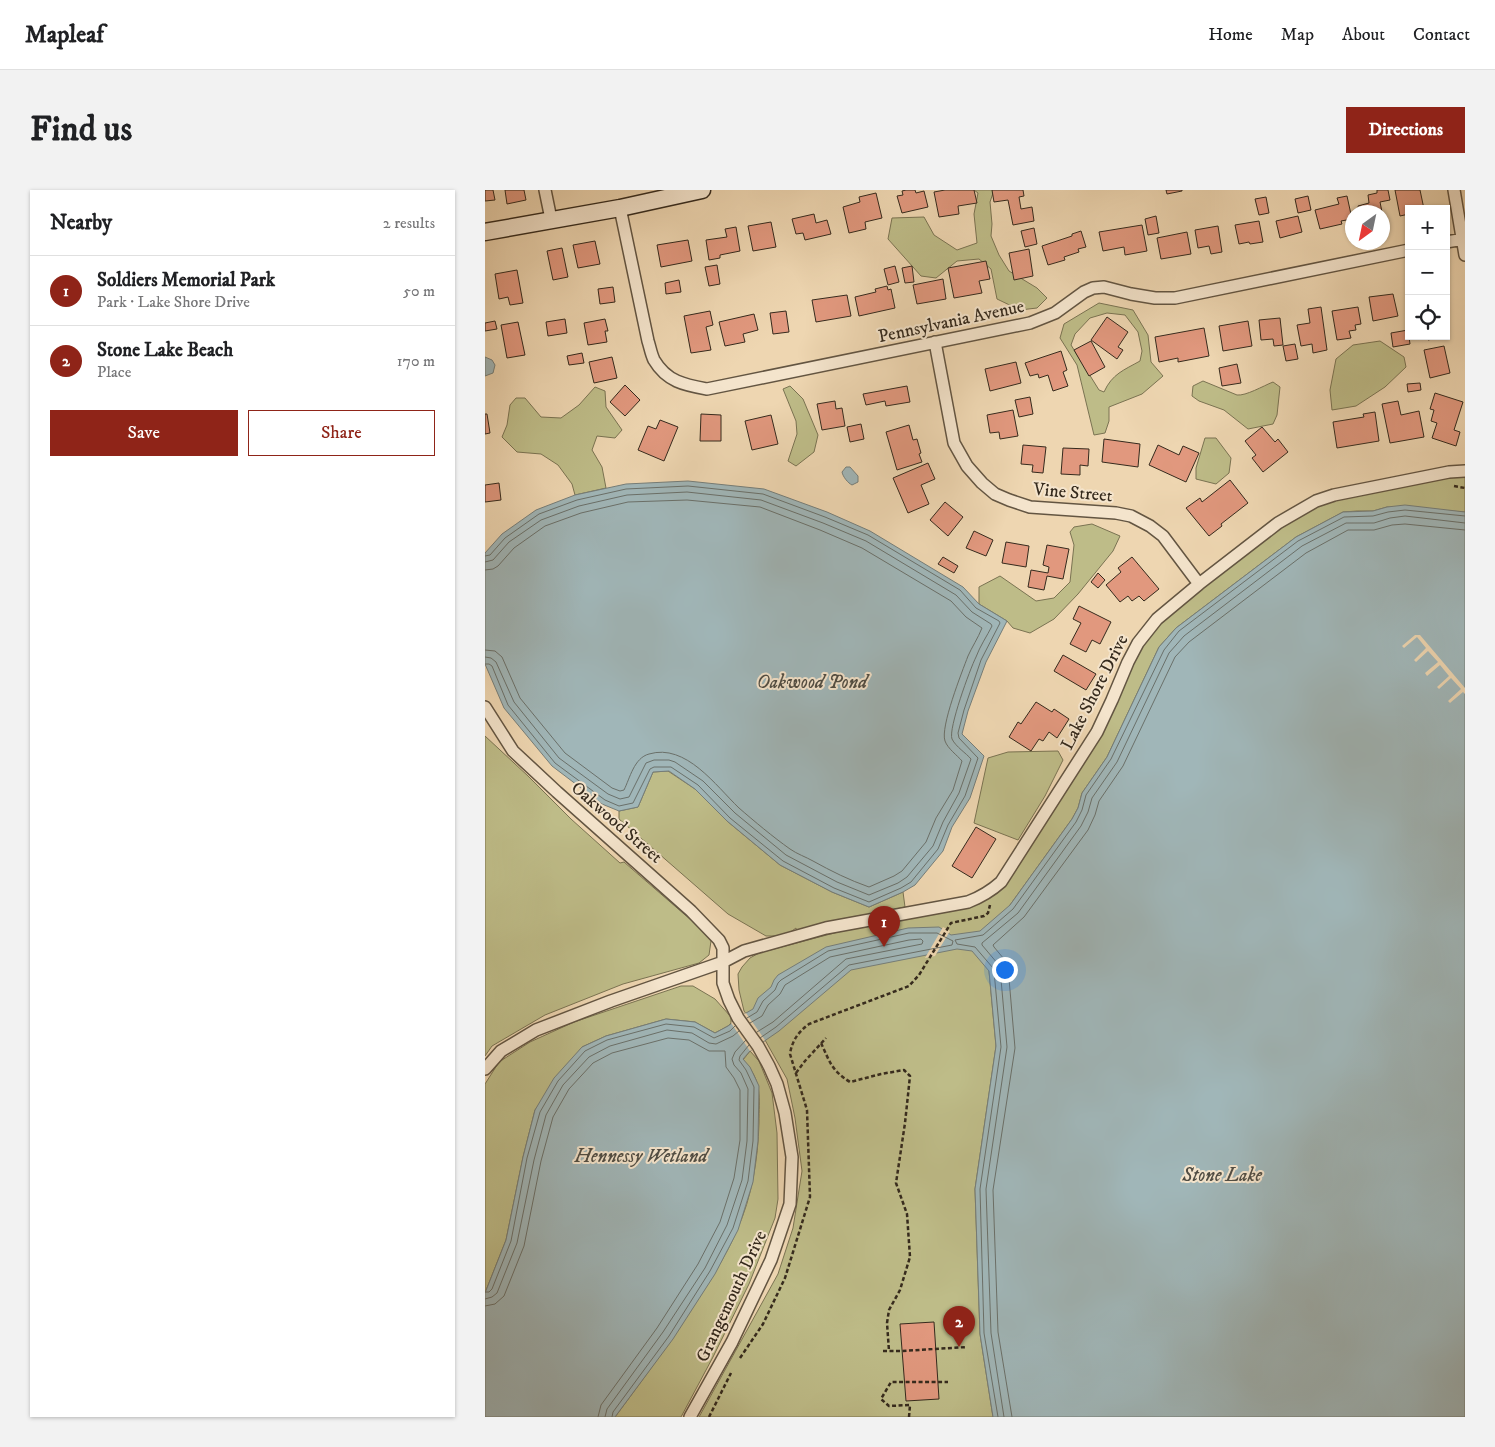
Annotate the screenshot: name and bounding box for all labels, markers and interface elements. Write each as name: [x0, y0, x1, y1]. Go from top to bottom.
text: Mapleaf: [25, 20, 104, 50]
text: Home: [1208, 24, 1253, 46]
text: Map: [1281, 24, 1314, 46]
text: About: [1342, 24, 1385, 46]
text: Contact: [1413, 24, 1470, 46]
button: Directions: [1346, 107, 1465, 153]
text: Find us: [30, 108, 132, 152]
north arrow: [1345, 205, 1390, 250]
map controls: [1405, 205, 1450, 340]
button: +: [1405, 205, 1450, 250]
text: Nearby: [50, 210, 112, 236]
text: 2 results: [383, 213, 435, 233]
button: −: [1405, 250, 1450, 295]
text: Soldiers Memorial Park: [97, 269, 275, 292]
text: 1: [63, 281, 69, 301]
text: 50 m: [403, 281, 435, 301]
text: Park · Lake Shore Drive: [97, 292, 250, 312]
button: locate: [1405, 295, 1450, 340]
street label: Pennsylvania Avenue: [876, 296, 1026, 348]
text: Stone Lake Beach: [97, 339, 233, 362]
text: 2: [62, 351, 70, 371]
text: 170 m: [397, 351, 435, 371]
text: Place: [97, 362, 131, 382]
button: Save: [50, 410, 238, 456]
button: Share: [248, 410, 435, 456]
street label: Vine Street: [1032, 479, 1114, 507]
street label: Lake Shore Drive: [1056, 631, 1133, 754]
water label: Oakwood Pond: [757, 671, 870, 694]
street label: Oakwood Street: [566, 777, 667, 869]
pin: 1: [868, 906, 900, 947]
your location: [992, 957, 1018, 983]
water label: Hennessy Wetland: [574, 1145, 710, 1168]
water label: Stone Lake: [1181, 1164, 1262, 1187]
street label: Grangemouth Drive: [692, 1227, 772, 1366]
pin: 2: [943, 1306, 975, 1347]

